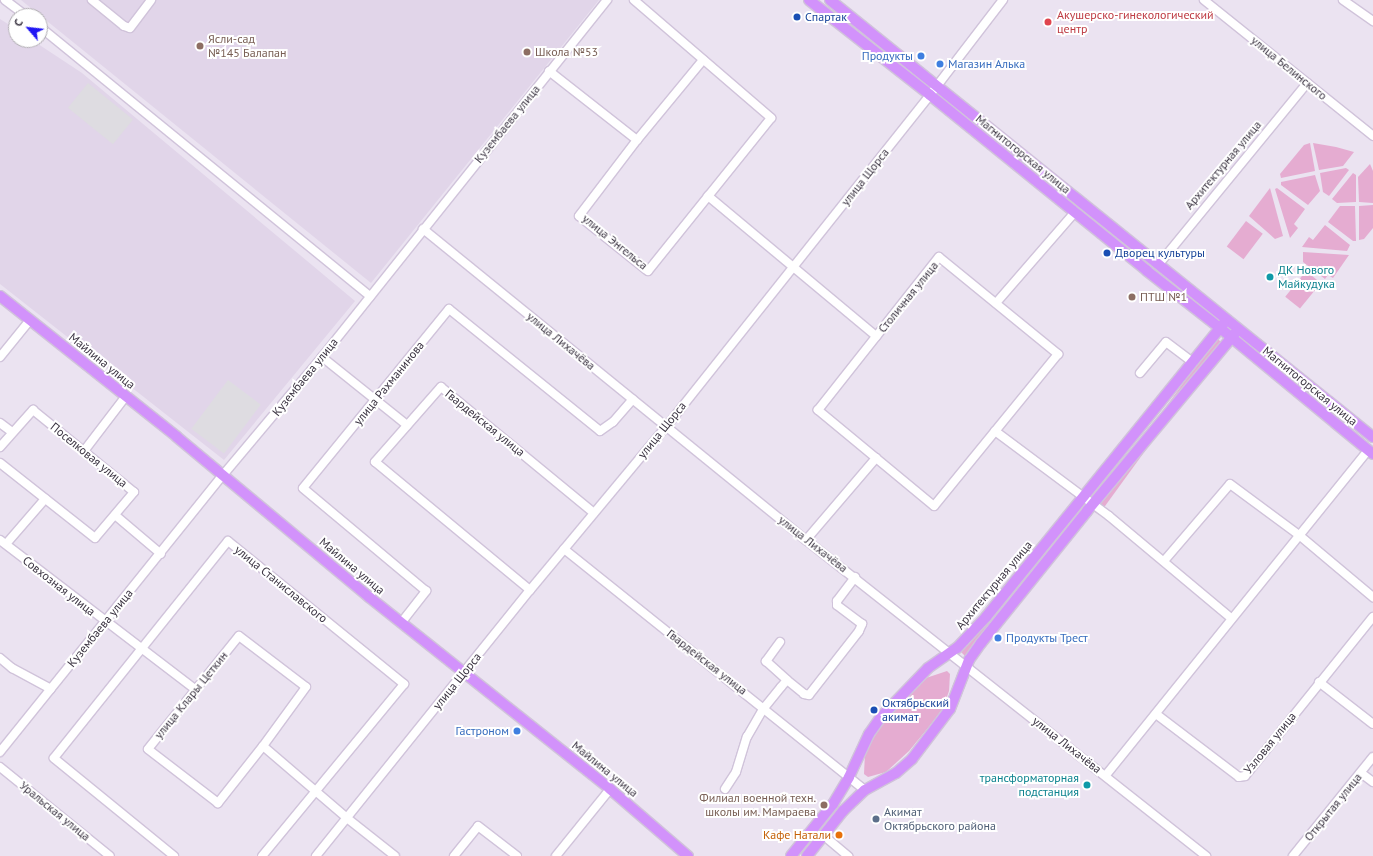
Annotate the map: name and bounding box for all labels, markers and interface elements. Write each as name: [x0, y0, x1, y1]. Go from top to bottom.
north arrow: [8, 8, 48, 48]
place label: Акушерско-гинекологический центр: [1057, 8, 1214, 36]
place label: Спартак: [805, 10, 847, 24]
marker: Спартак: [792, 12, 802, 22]
marker: Акушерско-гинекологический центр: [1042, 16, 1054, 28]
text: С: [11, 17, 26, 29]
place label: Ясли-сад №145 Балапан: [208, 32, 286, 60]
street label: улица Белинского: [1248, 33, 1330, 103]
marker: Ясли-сад №145 Балапан: [195, 41, 205, 51]
place label: Школа №53: [535, 45, 598, 59]
marker: Школа №53: [522, 47, 532, 57]
place label: Продукты: [862, 49, 913, 63]
marker: Продукты: [916, 51, 926, 61]
place label: Магазин Алька: [948, 57, 1026, 71]
marker: Магазин Алька: [935, 59, 945, 69]
street label: Кузембаева улица: [471, 82, 543, 166]
street label: Магнитогорская улица: [973, 111, 1073, 197]
street label: Архитектурная улица: [1182, 118, 1264, 212]
street label: улица Щорса: [838, 145, 892, 209]
street label: улица Энгельса: [579, 211, 651, 273]
place label: Дворец культуры: [1115, 246, 1205, 260]
marker: Дворец культуры: [1102, 248, 1112, 258]
street label: Столичная улица: [875, 259, 941, 335]
place label: ДК Нового Майкудука: [1278, 263, 1335, 291]
marker: ДК Нового Майкудука: [1265, 272, 1275, 282]
place label: ПТШ №1: [1140, 290, 1187, 304]
marker: ПТШ №1: [1127, 292, 1137, 302]
street label: улица Лихачёва: [524, 309, 598, 373]
street label: Майлина улица: [66, 330, 138, 392]
street label: Кузембаева улица: [269, 335, 341, 419]
street label: улица Рахманинова: [351, 338, 427, 428]
street label: Магнитогорская улица: [1260, 343, 1360, 429]
street label: Гвардейская улица: [442, 387, 528, 459]
street label: улица Щорса: [635, 399, 689, 461]
street label: Поселковая улица: [48, 420, 130, 490]
street label: улица Лихачёва: [776, 513, 850, 575]
street label: Майлина улица: [316, 535, 388, 597]
street label: Архитектурная улица: [953, 538, 1035, 632]
street label: улица Станиславского: [232, 542, 330, 626]
street label: Совхозная улица: [20, 553, 98, 619]
street label: Кузембаева улица: [64, 586, 136, 670]
street label: Гвардейская улица: [664, 626, 750, 698]
place label: Продукты Трест: [1006, 631, 1088, 645]
marker: Продукты Трест: [993, 633, 1003, 643]
street label: улица Клары Цеткин: [151, 648, 231, 742]
street label: улица Щорса: [430, 650, 484, 712]
place label: Октябрьский акимат: [882, 696, 949, 724]
marker: Октябрьский акимат: [869, 705, 879, 715]
street label: Узловая улица: [1241, 709, 1299, 777]
street label: улица Лихачёва: [1030, 714, 1104, 776]
place label: Гастроном: [455, 724, 509, 738]
marker: Гастроном: [512, 726, 522, 736]
street label: Майлина улица: [569, 738, 641, 800]
street label: Открытая улица: [1301, 770, 1365, 844]
place label: трансформаторная подстанция: [980, 771, 1079, 799]
street label: Уральская улица: [17, 778, 93, 844]
marker: трансформаторная подстанция: [1082, 780, 1092, 790]
place label: Филиал военной техн. школы им. Мамраева: [699, 791, 816, 819]
marker: Филиал военной техн. школы им. Мамраева: [819, 800, 829, 810]
place label: Акимат Октябрьского района: [884, 805, 996, 833]
marker: Акимат Октябрьского района: [871, 814, 881, 824]
place label: Кафе Натали: [763, 828, 831, 842]
marker: Кафе Натали: [834, 830, 844, 840]

